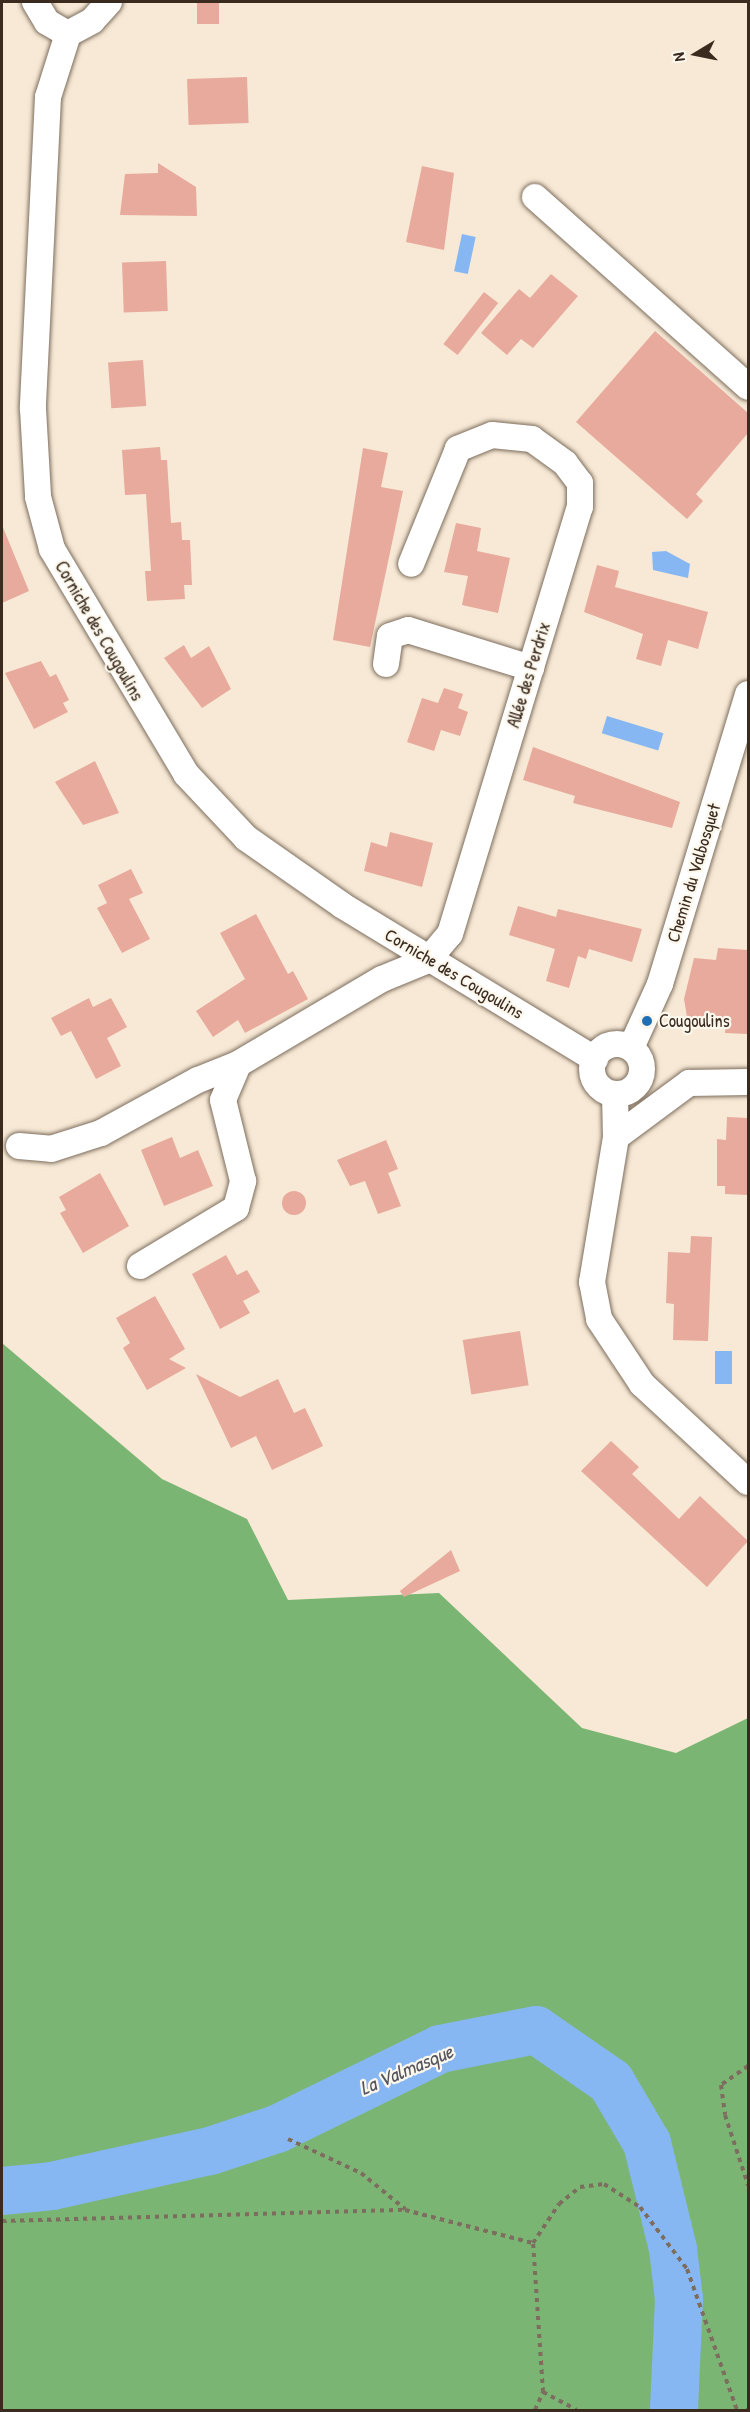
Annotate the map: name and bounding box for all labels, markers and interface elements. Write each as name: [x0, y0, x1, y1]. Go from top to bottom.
north arrow: [666, 24, 726, 84]
text: N: [667, 51, 690, 63]
street label: Corniche des Cougoulins: [50, 557, 148, 705]
street label: Allée des Perdrix: [503, 620, 555, 730]
street label: Chemin du Valbosquet: [663, 801, 725, 945]
street label: Corniche des Cougoulins: [381, 924, 527, 1024]
place label: Cougoulins: [659, 1010, 730, 1032]
marker: Cougoulins: [640, 1014, 654, 1028]
water label: La Valmasque: [356, 2039, 456, 2099]

